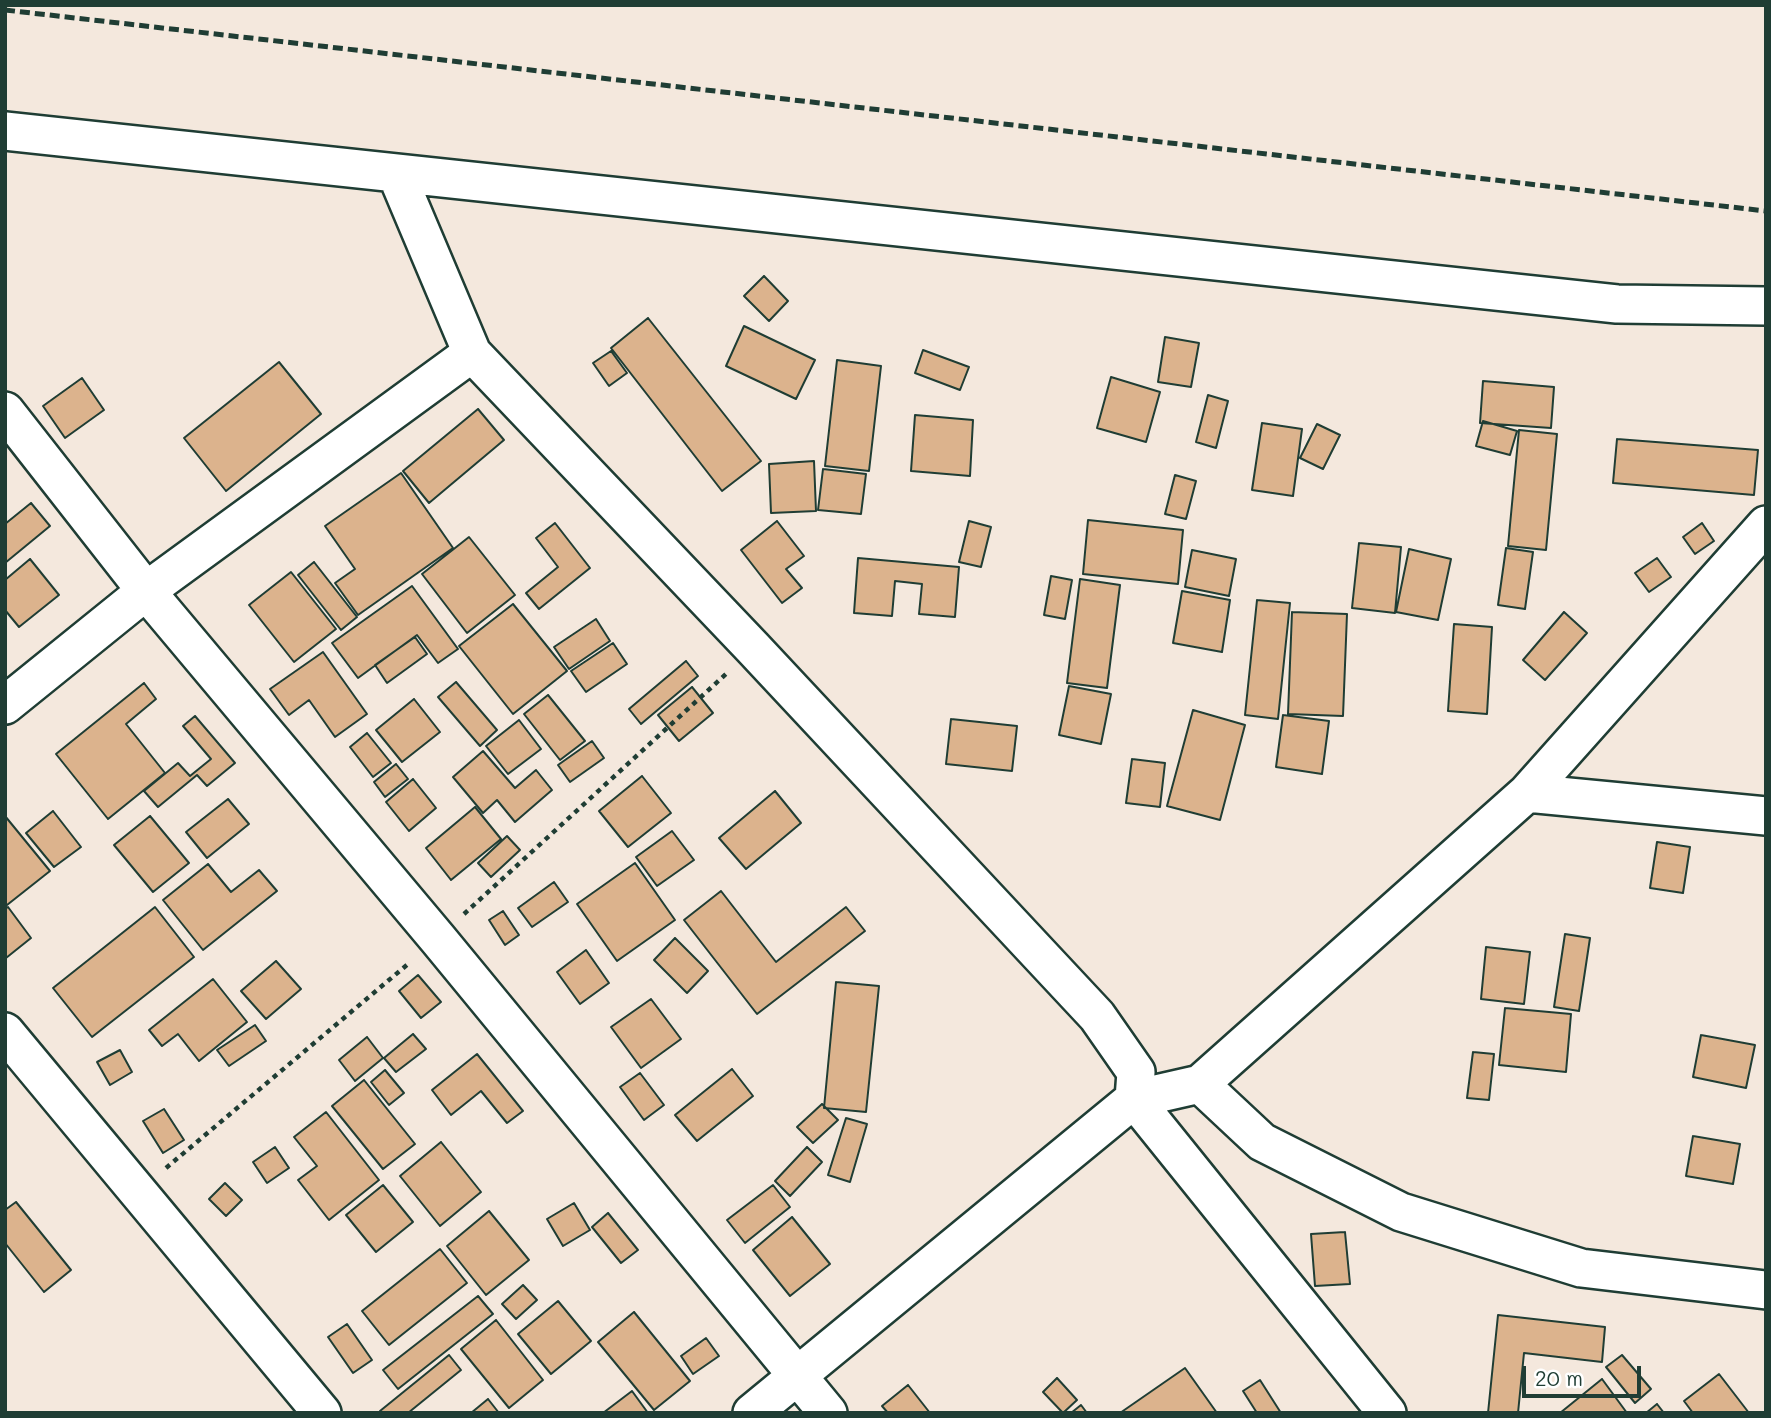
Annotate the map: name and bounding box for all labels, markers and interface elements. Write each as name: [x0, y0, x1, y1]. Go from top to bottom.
scale bar: [1526, 1352, 1645, 1396]
text: 20 m: [1535, 1364, 1583, 1391]

